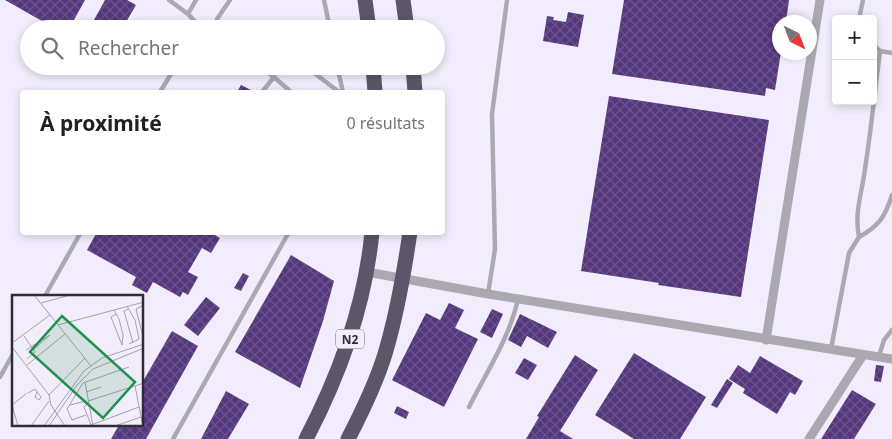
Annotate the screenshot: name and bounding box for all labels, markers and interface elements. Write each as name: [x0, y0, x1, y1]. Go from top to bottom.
north arrow: [772, 15, 817, 60]
map controls: [832, 15, 877, 105]
button: +: [832, 15, 877, 60]
search box: [20, 20, 445, 75]
icon: search: [38, 34, 66, 62]
text: Rechercher: [78, 35, 179, 61]
button: −: [832, 60, 877, 105]
text: À proximité: [40, 109, 162, 137]
text: 0 résultats: [347, 112, 425, 134]
inset map: [12, 295, 144, 426]
road number: N2: [336, 329, 364, 348]

